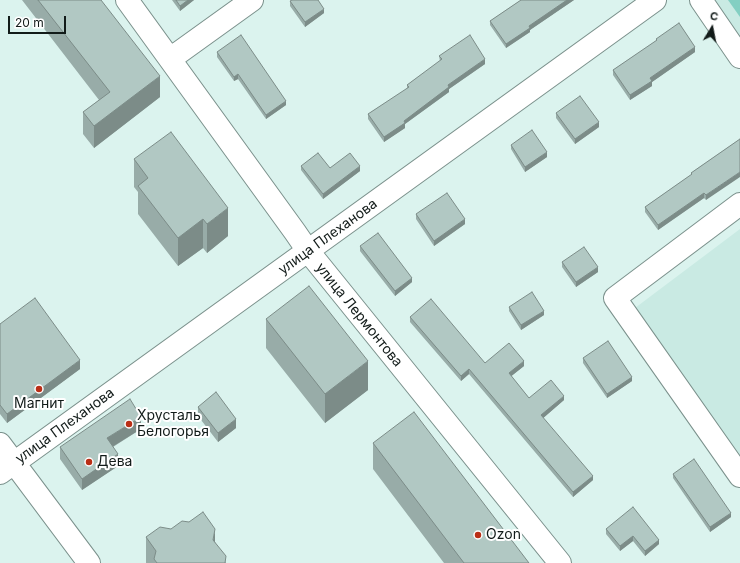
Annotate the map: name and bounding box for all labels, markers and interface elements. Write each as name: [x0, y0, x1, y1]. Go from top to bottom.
scale bar: [10, 8, 68, 34]
north arrow: [692, 8, 732, 48]
text: С: [709, 9, 719, 24]
text: 20 m: [15, 15, 44, 30]
street label: улица Плеханова: [275, 196, 381, 278]
street label: улица Лермонтова: [312, 260, 406, 370]
marker: Магнит: [34, 384, 44, 394]
street label: улица Плеханова: [12, 385, 118, 467]
place label: Магнит: [14, 396, 64, 412]
place label: Хрусталь Белогорья: [137, 408, 209, 440]
marker: Хрусталь Белогорья: [124, 419, 134, 429]
place label: Дева: [97, 454, 132, 470]
marker: Дева: [84, 457, 94, 467]
place label: Ozon: [486, 527, 521, 543]
marker: Ozon: [473, 530, 483, 540]

